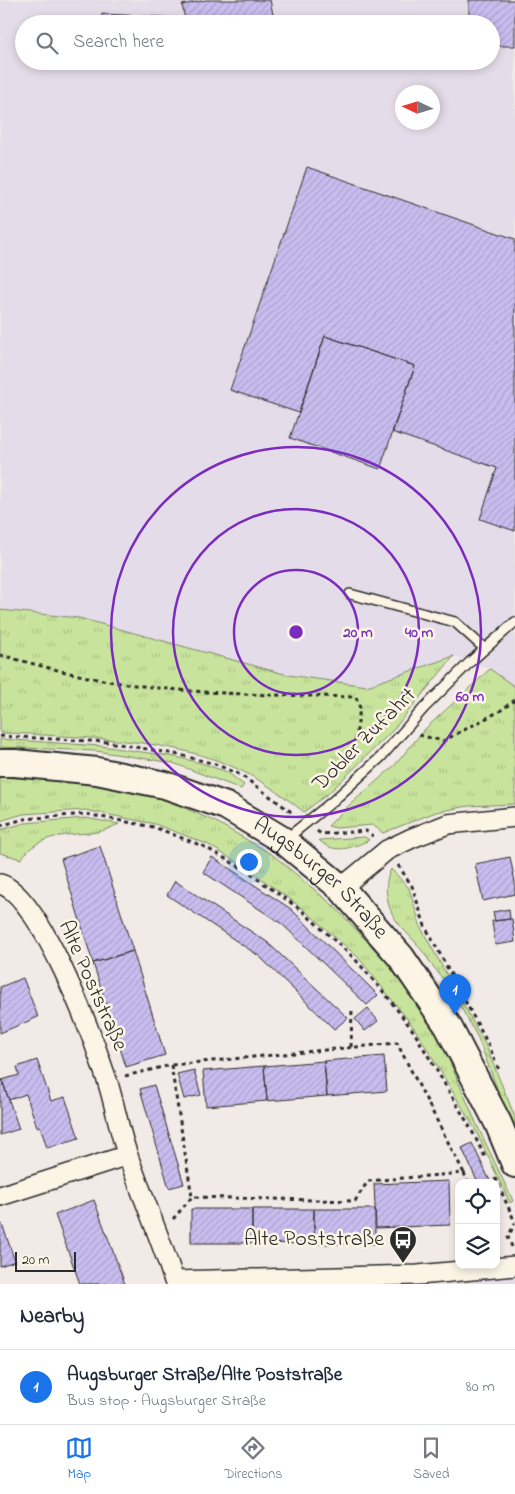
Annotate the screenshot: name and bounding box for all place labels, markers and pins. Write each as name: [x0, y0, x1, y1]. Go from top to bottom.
centre of rings: [287, 623, 305, 641]
pin: 1: [439, 974, 471, 1015]
place label: Alte Poststraße: [244, 1224, 384, 1256]
bus stop icon: Alte Poststraße: [388, 1225, 418, 1264]

